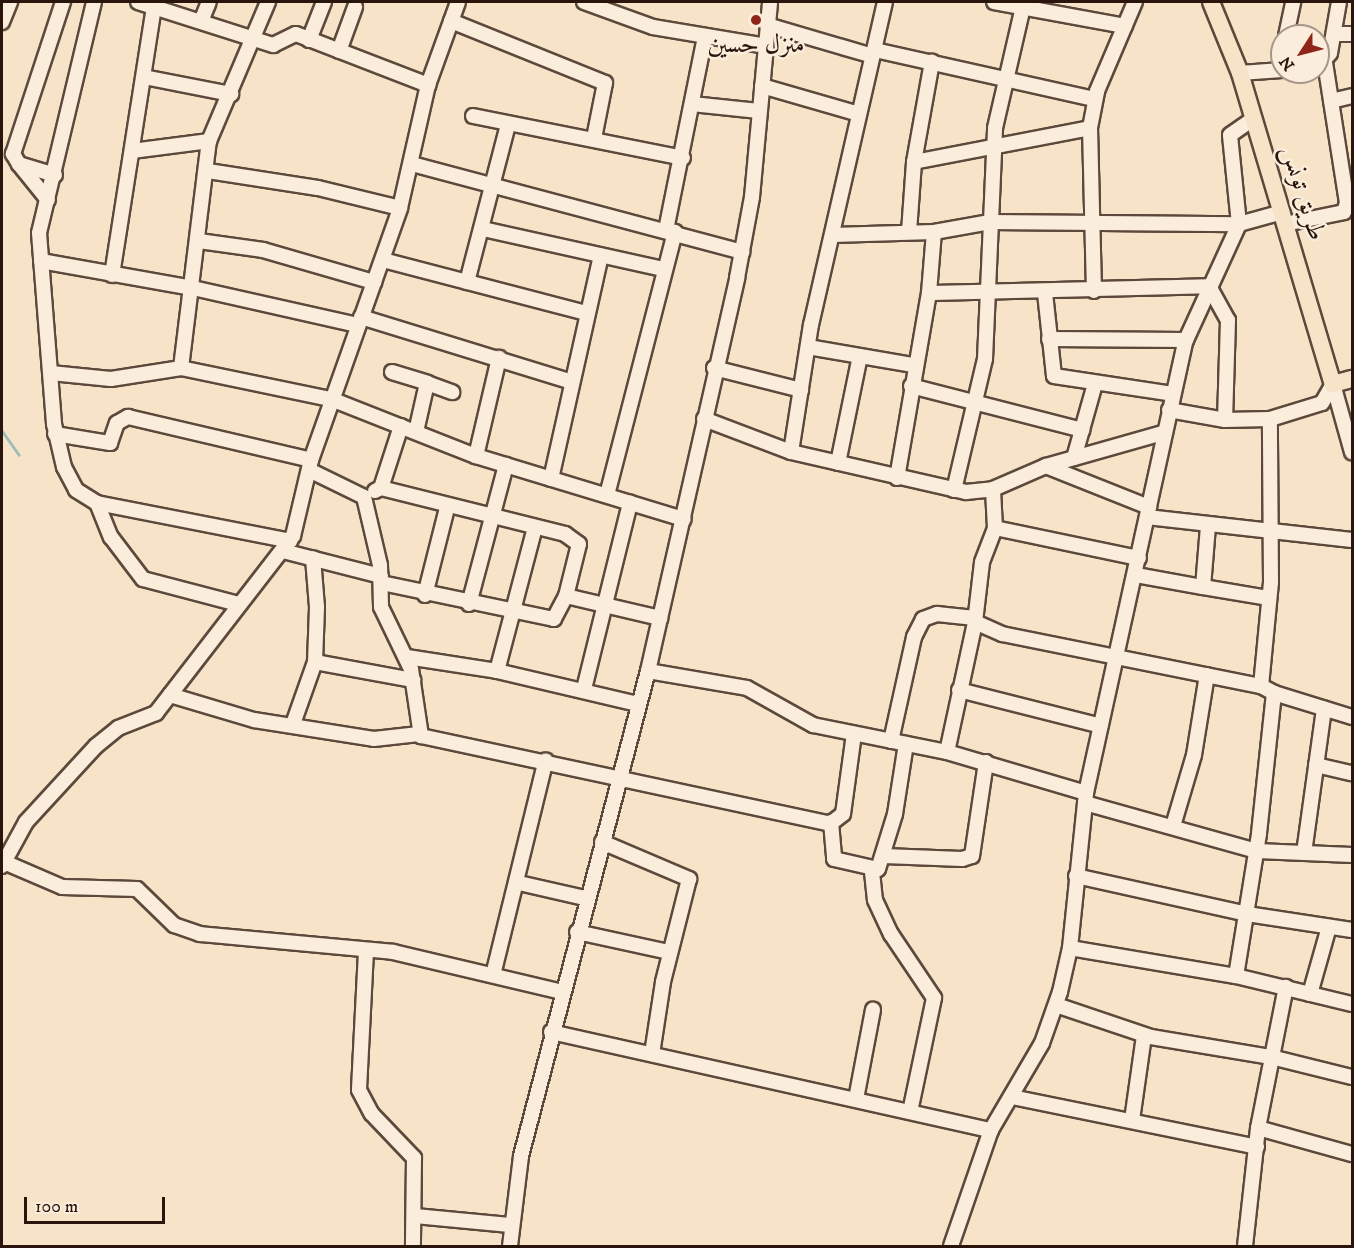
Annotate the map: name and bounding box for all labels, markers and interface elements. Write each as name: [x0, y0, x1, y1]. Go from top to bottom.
marker: منزل حسين: [749, 13, 763, 27]
north arrow: [1270, 24, 1330, 84]
place label: منزل حسين: [707, 29, 805, 61]
text: N: [1275, 52, 1299, 75]
street label: طريق تونس: [1274, 142, 1332, 244]
scale bar: [27, 1185, 168, 1223]
text: 100 m: [35, 1196, 78, 1218]

